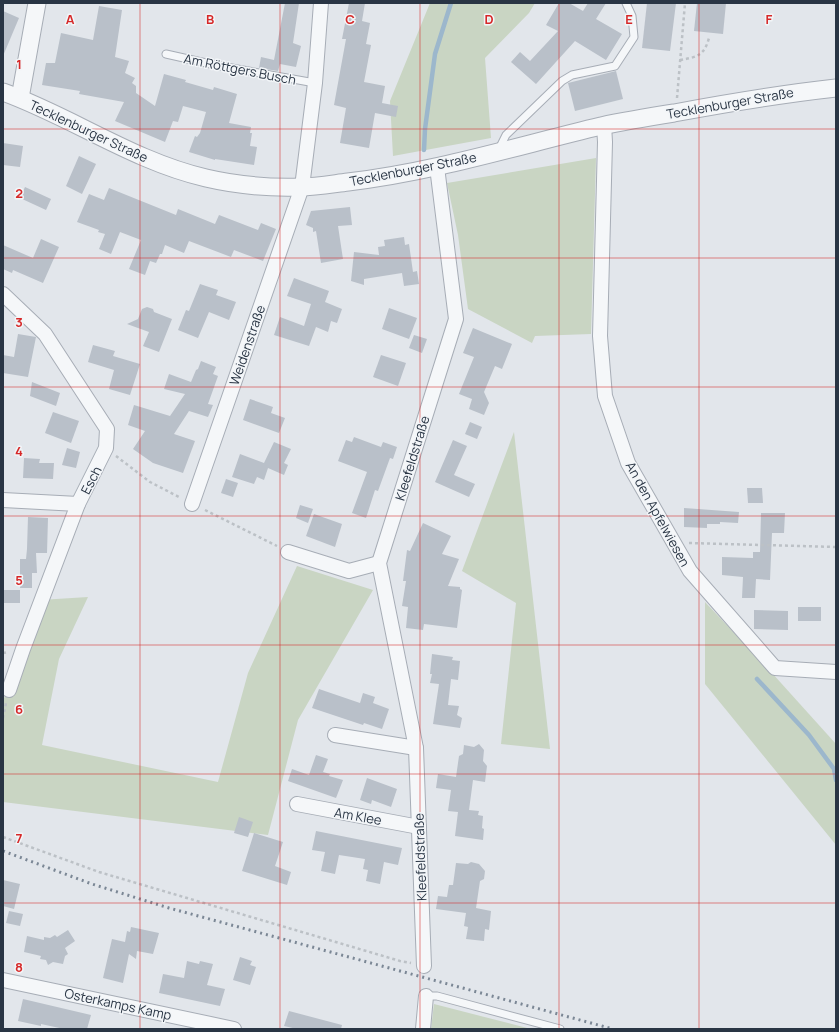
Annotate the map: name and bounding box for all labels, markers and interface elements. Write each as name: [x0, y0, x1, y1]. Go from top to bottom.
text: A: [66, 10, 75, 28]
text: B: [206, 10, 214, 28]
text: C: [345, 10, 355, 28]
text: D: [484, 10, 494, 28]
text: E: [625, 10, 633, 28]
text: F: [766, 10, 773, 28]
street label: Am Röttgers Busch: [182, 49, 298, 89]
text: 1: [16, 55, 22, 73]
street label: Tecklenburger Straße: [665, 83, 795, 123]
street label: Tecklenburger Straße: [27, 96, 152, 167]
street label: Tecklenburger Straße: [348, 148, 478, 190]
text: 2: [15, 184, 23, 202]
street label: Weidenstraße: [225, 302, 269, 388]
text: 3: [15, 313, 23, 331]
street label: Kleefeldstraße: [391, 413, 434, 503]
text: 4: [15, 442, 23, 460]
street label: An den Apfelwiesen: [622, 458, 694, 570]
street label: Esch: [76, 463, 106, 497]
text: 5: [15, 571, 23, 589]
text: 6: [15, 700, 23, 718]
street label: Am Klee: [333, 803, 383, 829]
street label: Kleefeldstraße: [409, 812, 431, 901]
text: 7: [16, 829, 23, 847]
text: 8: [15, 958, 23, 976]
street label: Osterkamps Kamp: [63, 984, 173, 1024]

